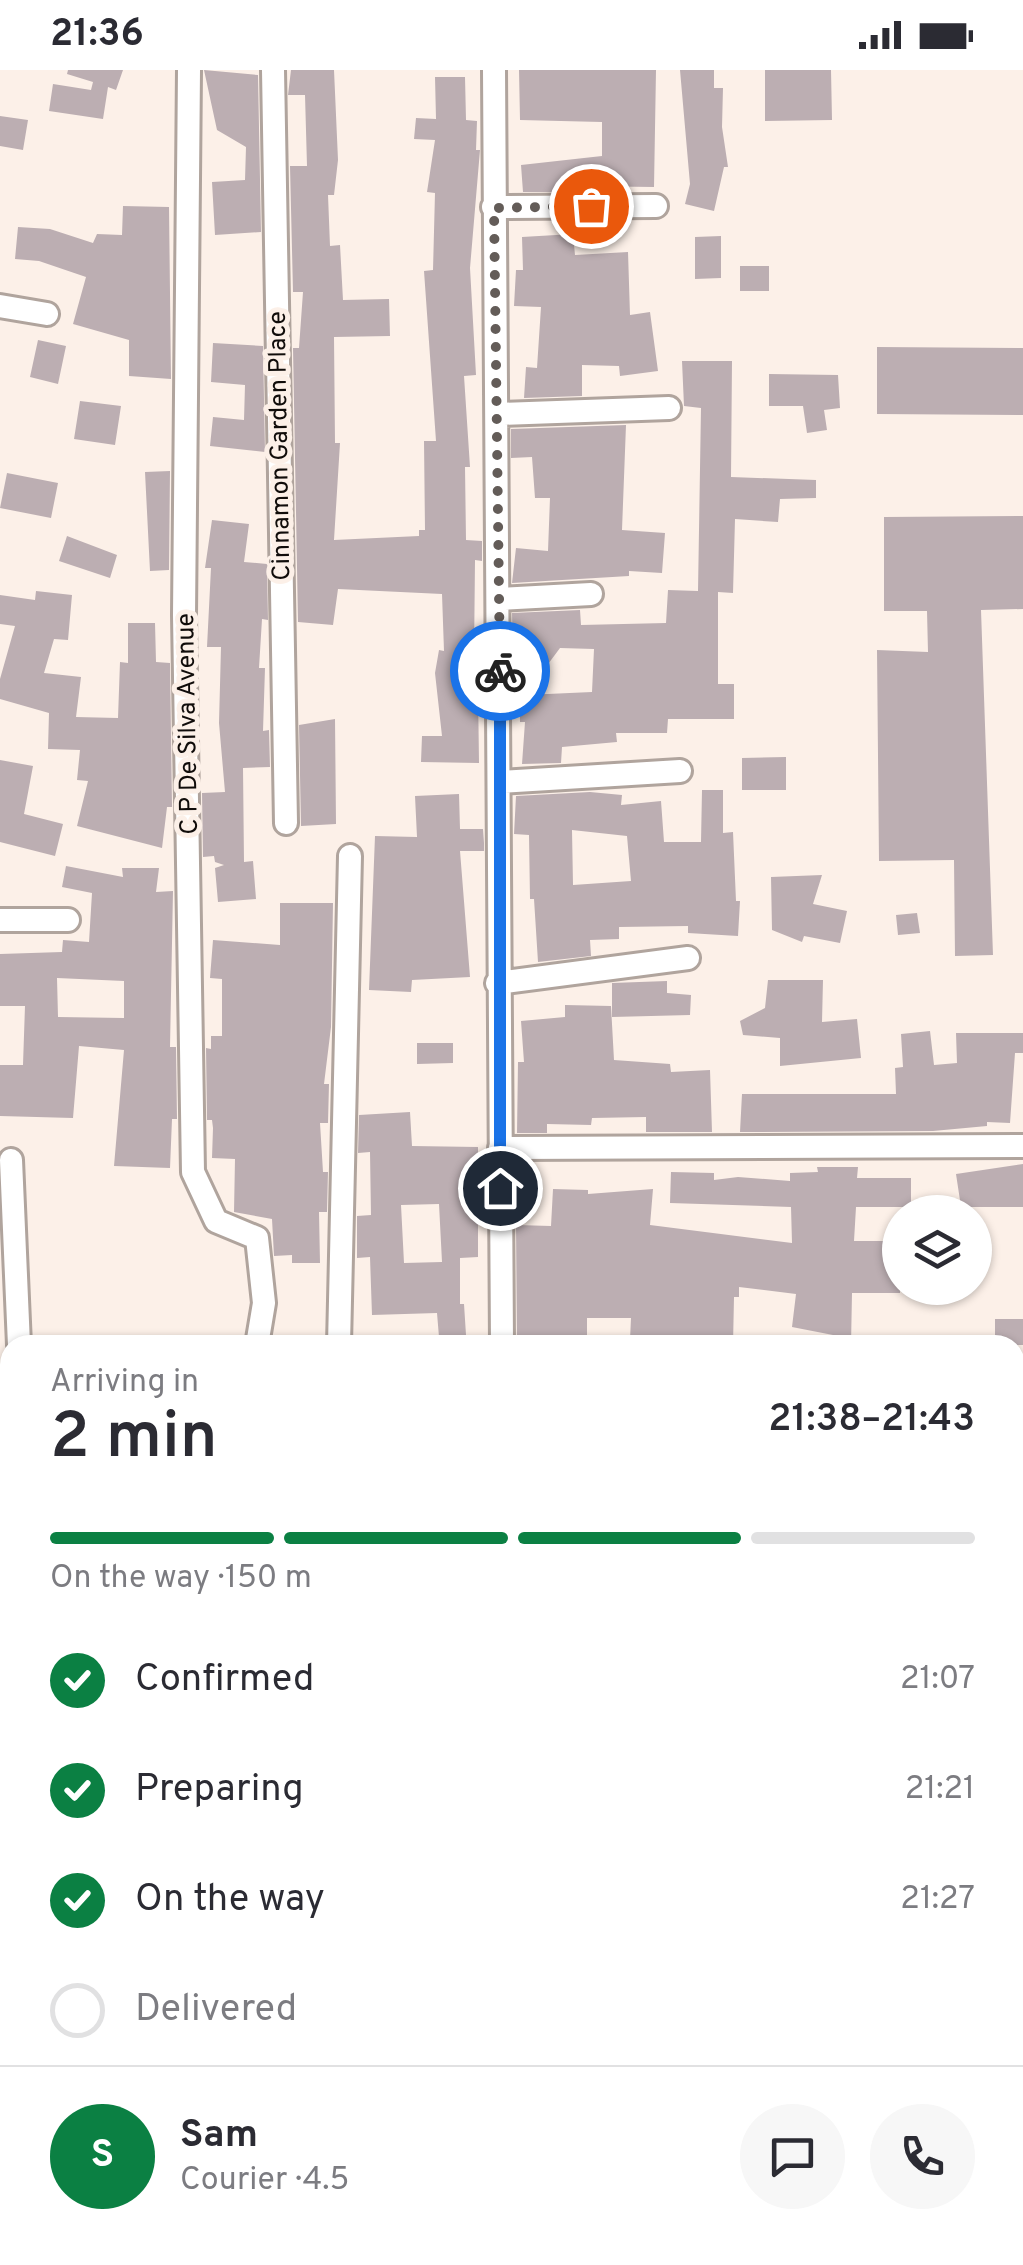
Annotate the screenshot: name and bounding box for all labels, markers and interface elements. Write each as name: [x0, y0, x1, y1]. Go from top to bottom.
text: 21:36: [50, 11, 144, 60]
pin: [549, 164, 634, 249]
icon: bag: [564, 179, 619, 234]
street label: Cinnamon Garden Place: [263, 311, 299, 581]
street label: C P De Silva Avenue: [171, 613, 207, 835]
courier: [450, 621, 550, 721]
icon: bike: [473, 644, 528, 699]
pin: [458, 1146, 543, 1231]
icon: home: [473, 1161, 528, 1216]
map controls: [882, 1195, 992, 1305]
button: layers: [882, 1195, 992, 1305]
text: Arriving in: [50, 1363, 199, 1403]
text: 21:38–21:43: [768, 1396, 975, 1445]
text: 2 min: [50, 1399, 218, 1481]
text: On the way · 150 m: [50, 1559, 312, 1599]
icon: check: [50, 1653, 105, 1708]
text: Confirmed: [135, 1656, 314, 1705]
text: 21:07: [900, 1660, 975, 1700]
icon: check: [50, 1763, 105, 1818]
text: Preparing: [135, 1766, 304, 1815]
text: 21:21: [905, 1770, 975, 1810]
icon: check: [50, 1873, 105, 1928]
text: On the way: [135, 1876, 325, 1925]
text: 21:27: [900, 1880, 975, 1920]
text: Delivered: [135, 1986, 297, 2035]
button: chat: [740, 2104, 845, 2209]
button: phone: [870, 2104, 975, 2209]
text: Sam: [180, 2112, 258, 2161]
text: S: [91, 2132, 114, 2181]
text: Courier · 4.5: [180, 2161, 349, 2201]

